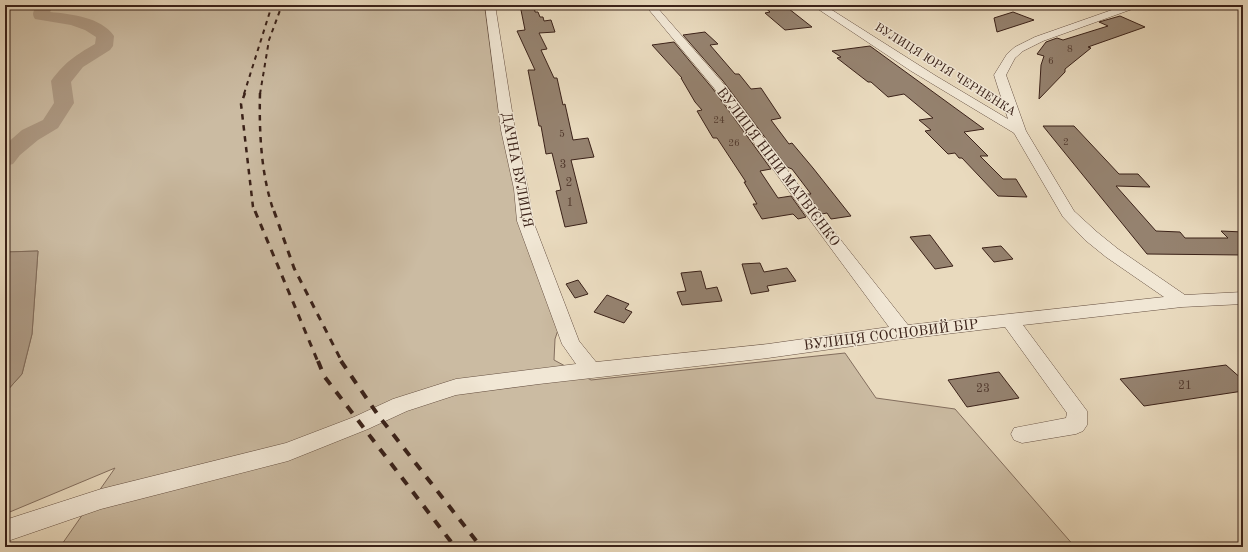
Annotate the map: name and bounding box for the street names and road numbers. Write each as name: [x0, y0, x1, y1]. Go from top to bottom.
street label: ВУЛИЦЯ ЮРІЯ ЧЕРНЕНКА: [872, 21, 1018, 119]
street label: ВУЛИЦЯ НІНИ МАТВІЄНКО: [714, 85, 842, 249]
street label: ДАЧНА ВУЛИЦЯ: [499, 111, 535, 229]
street label: ВУЛИЦЯ СОСНОВИЙ БІР: [803, 313, 979, 353]

